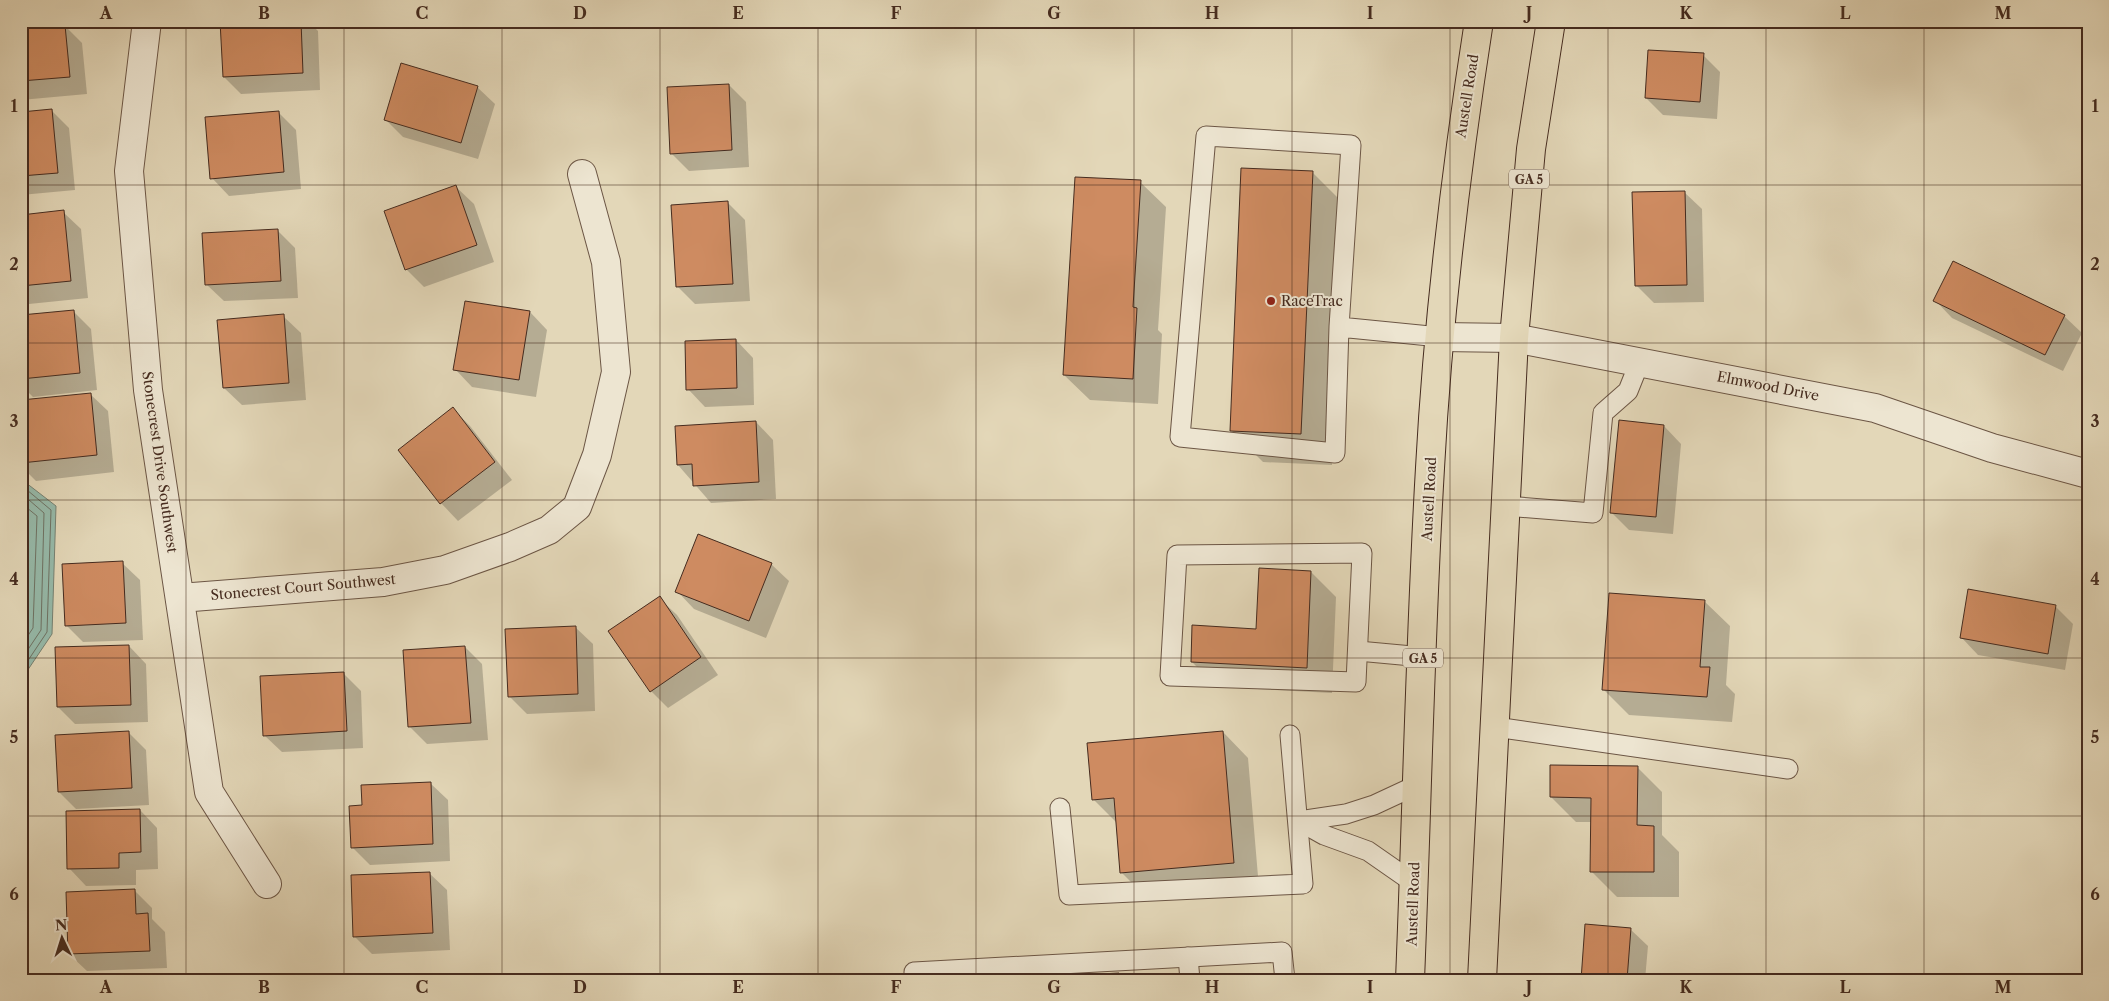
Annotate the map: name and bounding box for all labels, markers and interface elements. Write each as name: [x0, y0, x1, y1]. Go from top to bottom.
text: A: [99, 3, 113, 23]
text: B: [258, 3, 270, 23]
text: C: [416, 3, 428, 23]
text: D: [573, 3, 587, 23]
text: E: [732, 3, 744, 23]
text: F: [891, 3, 902, 23]
text: G: [1047, 3, 1061, 23]
text: H: [1205, 3, 1219, 23]
text: I: [1367, 3, 1374, 23]
text: J: [1523, 3, 1532, 23]
text: K: [1680, 3, 1694, 23]
text: L: [1839, 3, 1851, 23]
text: M: [1995, 3, 2012, 23]
street label: Austell Road: [1451, 53, 1483, 140]
text: 1: [10, 96, 18, 116]
text: 1: [2091, 96, 2099, 116]
road number: GA 5: [1509, 170, 1549, 188]
text: 2: [9, 254, 19, 274]
text: 2: [2090, 254, 2100, 274]
place label: RaceTrac: [1281, 292, 1343, 310]
marker: RaceTrac: [1265, 295, 1277, 307]
street label: Elmwood Drive: [1715, 367, 1821, 405]
street label: Stonecrest Drive Southwest: [138, 370, 182, 554]
text: 3: [9, 411, 19, 431]
text: 3: [2090, 411, 2100, 431]
street label: Austell Road: [1418, 456, 1440, 543]
text: 4: [9, 569, 19, 589]
text: 4: [2090, 569, 2100, 589]
street label: Stonecrest Court Southwest: [210, 570, 396, 604]
road number: GA 5: [1403, 648, 1443, 668]
text: 5: [10, 727, 19, 747]
text: 5: [2091, 727, 2100, 747]
street label: Austell Road: [1402, 861, 1423, 947]
text: 6: [9, 884, 19, 904]
text: 6: [2090, 884, 2100, 904]
north arrow: [38, 914, 88, 964]
text: N: [54, 916, 68, 934]
text: A: [99, 977, 113, 997]
text: B: [258, 977, 270, 997]
text: C: [416, 977, 428, 997]
text: D: [573, 977, 587, 997]
text: E: [732, 977, 744, 997]
text: F: [891, 977, 902, 997]
text: G: [1047, 977, 1061, 997]
text: H: [1205, 977, 1219, 997]
text: I: [1367, 977, 1374, 997]
text: J: [1523, 977, 1532, 997]
text: K: [1680, 977, 1694, 997]
text: L: [1839, 977, 1851, 997]
text: M: [1995, 977, 2012, 997]

